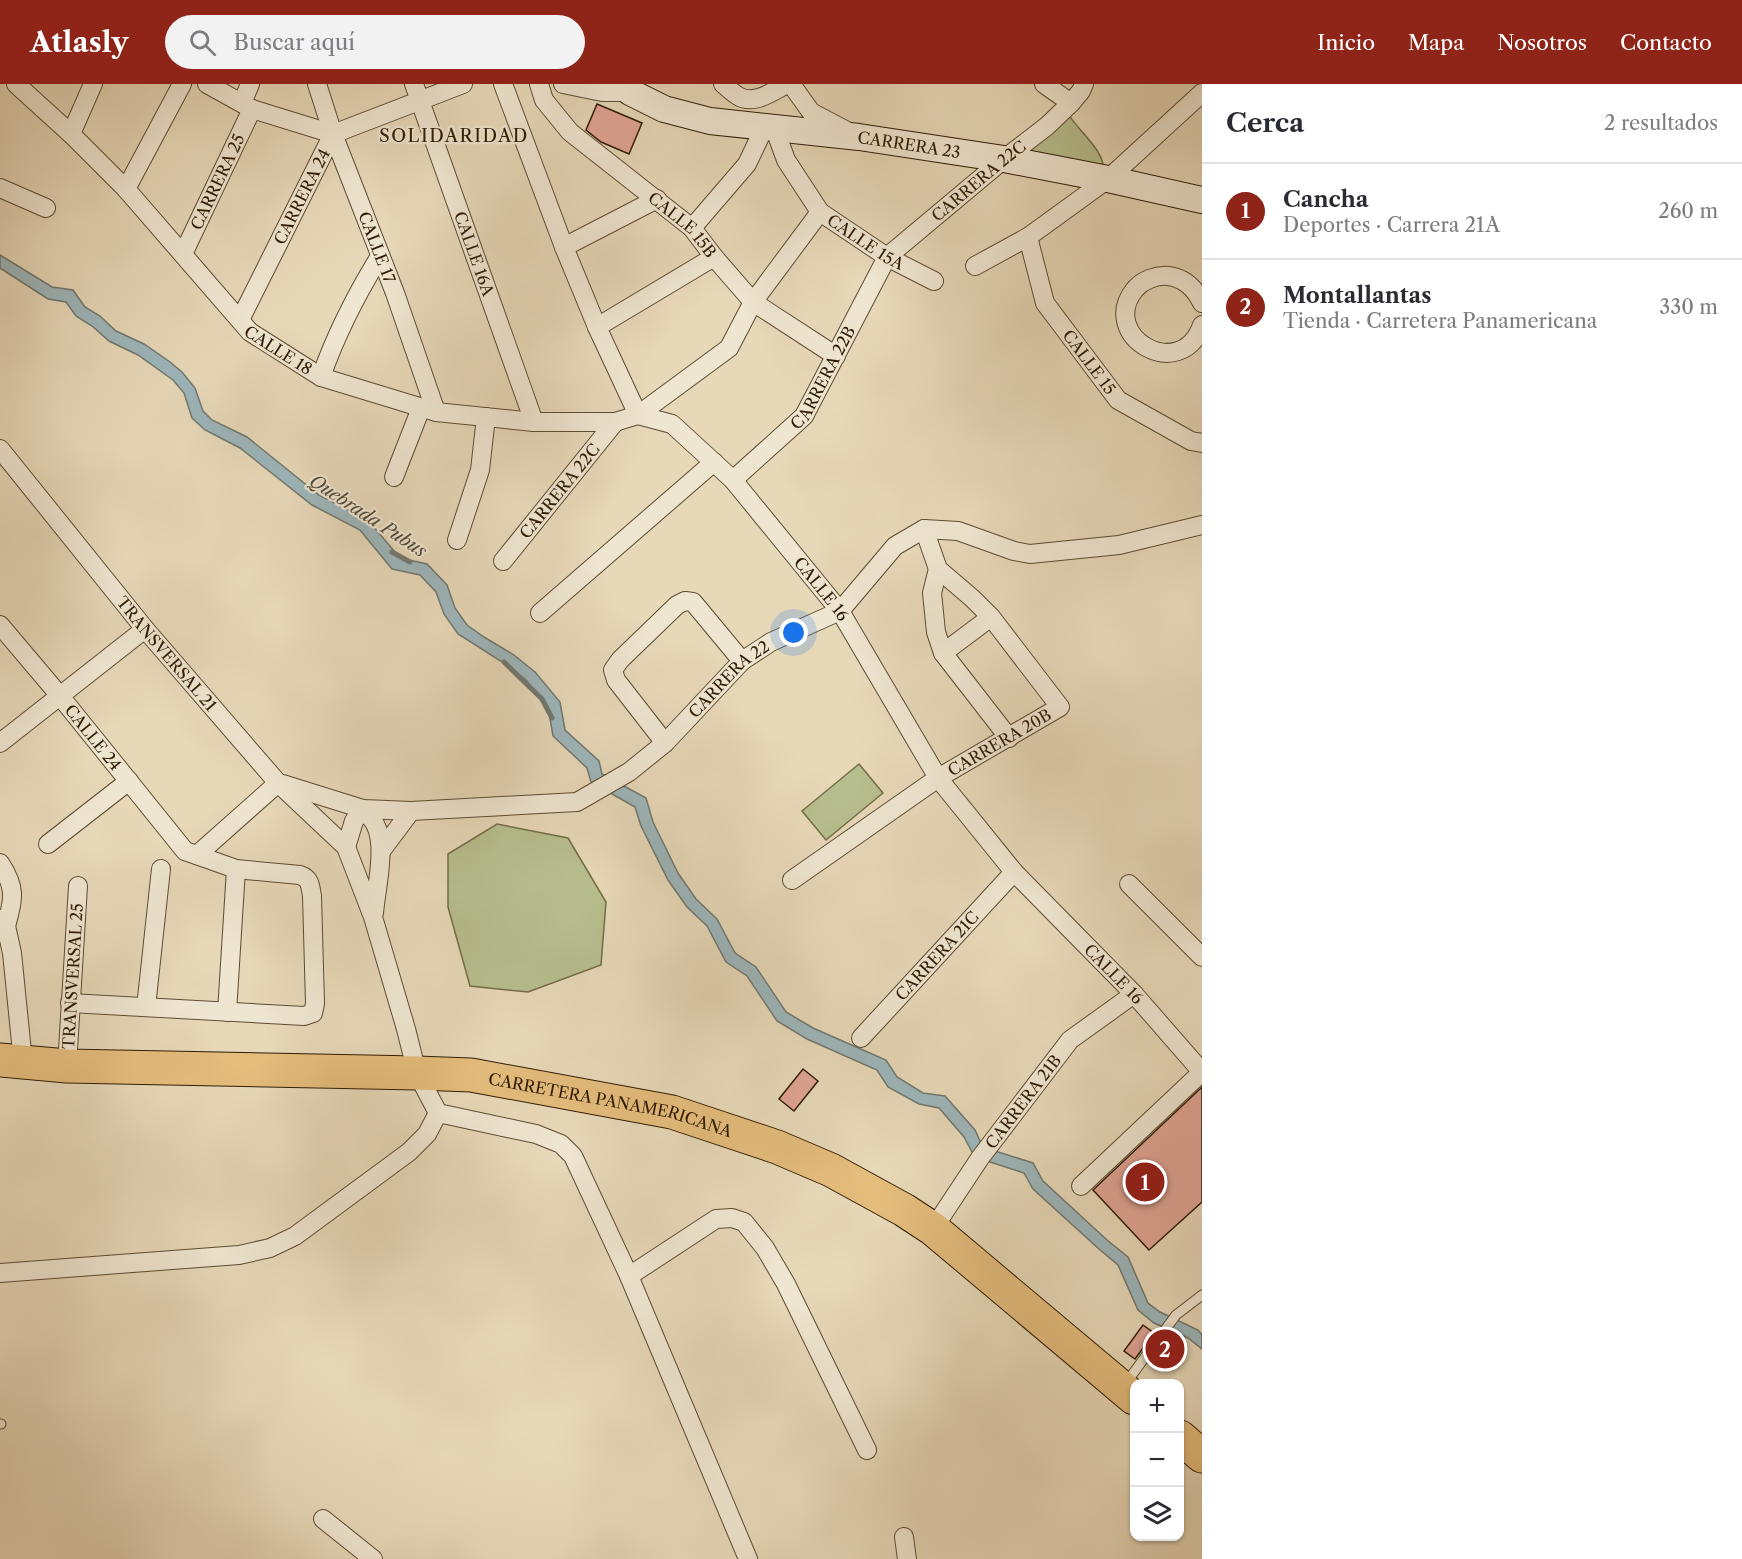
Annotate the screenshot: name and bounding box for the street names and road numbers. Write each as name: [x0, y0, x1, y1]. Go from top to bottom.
street label: CARRERA 23: [856, 127, 962, 162]
street label: CARRERA 25: [186, 131, 249, 233]
street label: CARRERA 22C: [927, 136, 1030, 226]
street label: CARRERA 24: [269, 145, 334, 248]
street label: CALLE 15B: [644, 187, 721, 261]
street label: CALLE 17: [354, 209, 400, 286]
street label: CALLE 16A: [450, 209, 499, 300]
street label: CALLE 15A: [823, 210, 909, 275]
street label: CALLE 18: [241, 321, 316, 379]
street label: CARRERA 22B: [786, 323, 859, 434]
street label: CALLE 15: [1059, 326, 1120, 398]
street label: CARRERA 22C: [515, 439, 604, 543]
street label: CALLE 16: [790, 553, 853, 624]
street label: TRANSVERSAL 21: [113, 592, 221, 715]
street label: CARRERA 22: [684, 636, 773, 722]
street label: CALLE 24: [61, 700, 126, 774]
street label: CARRERA 20B: [944, 704, 1055, 780]
street label: TRANSVERSAL 25: [58, 903, 87, 1050]
street label: CARRERA 21C: [891, 907, 983, 1004]
street label: CALLE 16: [1080, 939, 1148, 1008]
street label: CARRERA 21B: [981, 1051, 1065, 1153]
street label: CARRETERA PANAMERICANA: [487, 1068, 736, 1142]

